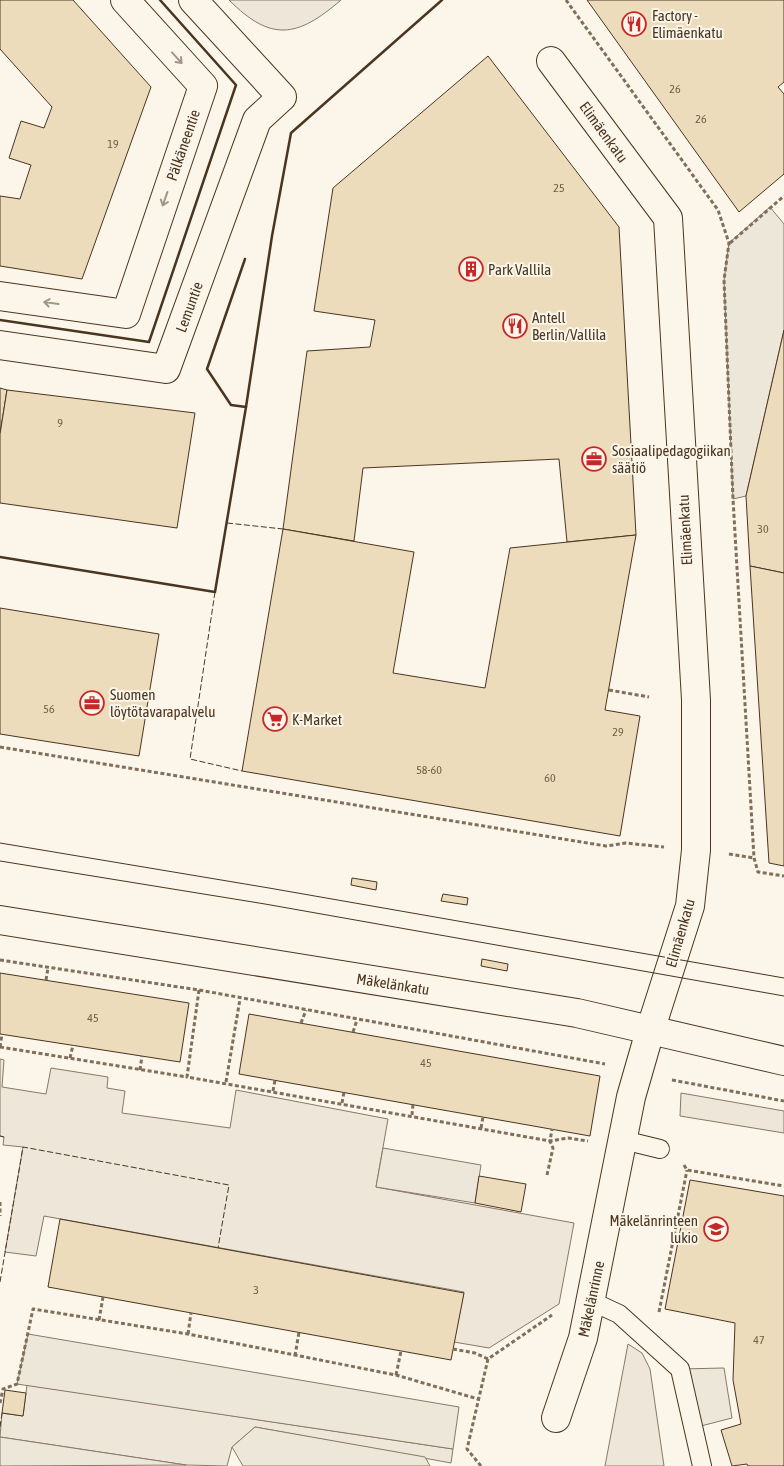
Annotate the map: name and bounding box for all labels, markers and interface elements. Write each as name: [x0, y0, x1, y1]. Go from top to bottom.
place label: Factory - Elimäenkatu: [652, 7, 723, 41]
restaurant icon: Factory - Elimäenkatu: [621, 11, 647, 37]
one-way arrow: [172, 52, 183, 65]
house number: 26: [669, 82, 681, 96]
street label: Elimäenkatu: [576, 98, 632, 166]
street label: Pälkäneentie: [163, 107, 203, 183]
house number: 26: [695, 112, 707, 126]
house number: 19: [107, 137, 119, 151]
house number: 25: [553, 181, 565, 195]
one-way arrow: [160, 190, 169, 206]
building icon: Park Vallila: [458, 256, 484, 282]
place label: Park Vallila: [488, 261, 551, 278]
street label: Lemuntie: [172, 279, 206, 335]
one-way arrow: [44, 298, 60, 308]
place label: Antell Berlin/Vallila: [532, 309, 606, 343]
restaurant icon: Antell Berlin/Vallila: [502, 313, 528, 339]
house number: 9: [57, 416, 63, 430]
place label: Sosiaalipedagogiikan säätiö: [612, 442, 731, 476]
office icon: Sosiaalipedagogiikan säätiö: [581, 446, 607, 472]
street label: Elimäenkatu: [675, 494, 695, 566]
house number: 30: [757, 522, 769, 536]
place label: Suomen löytötavarapalvelu: [110, 686, 216, 720]
office icon: Suomen löytötavarapalvelu: [79, 690, 105, 716]
house number: 56: [43, 702, 55, 716]
supermarket icon: K-Market: [262, 706, 288, 732]
place label: K-Market: [292, 711, 342, 728]
house number: 29: [612, 725, 624, 739]
house number: 58-60: [416, 763, 442, 777]
house number: 60: [544, 771, 556, 785]
street label: Elimäenkatu: [662, 897, 698, 969]
street label: Mäkelänkatu: [355, 970, 431, 998]
house number: 45: [87, 1011, 99, 1025]
house number: 45: [420, 1056, 432, 1070]
place label: Mäkelänrinteen lukio: [609, 1212, 698, 1246]
school or university icon: Mäkelänrinteen lukio: [703, 1216, 729, 1242]
street label: Mäkelänrinne: [575, 1259, 607, 1339]
house number: 3: [253, 1283, 259, 1297]
house number: 47: [753, 1333, 765, 1347]

